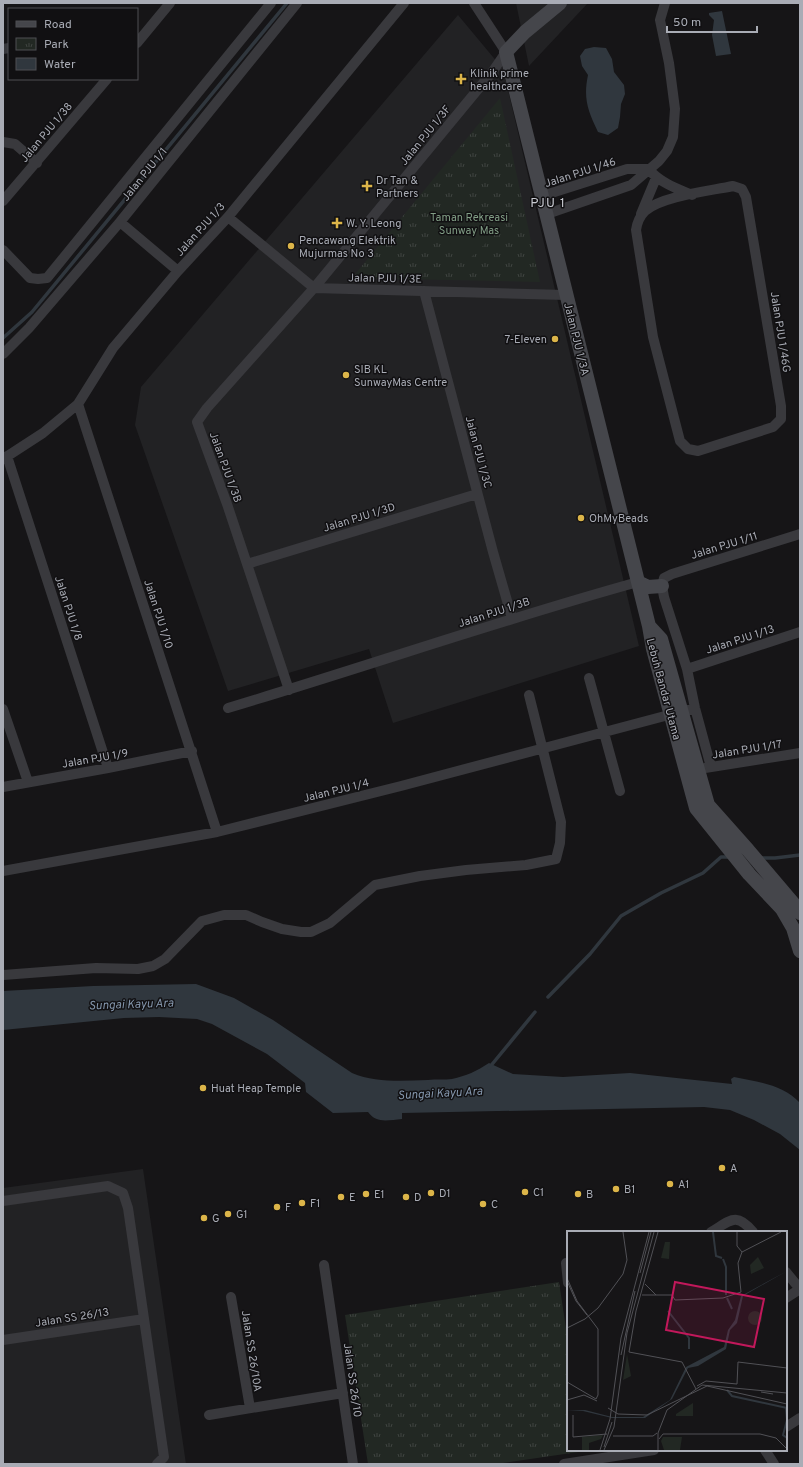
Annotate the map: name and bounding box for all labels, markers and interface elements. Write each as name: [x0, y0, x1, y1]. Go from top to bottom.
legend: [8, 8, 138, 80]
scale bar: [667, 8, 757, 34]
text: 50 m: [673, 15, 701, 31]
text: Road: [44, 17, 72, 33]
text: Park: [44, 37, 69, 53]
text: Water: [44, 57, 76, 73]
place label: Klinik prime healthcare: [470, 67, 529, 94]
marker: Klinik prime healthcare: [455, 73, 467, 85]
street label: Jalan PJU 1/38: [18, 100, 76, 165]
street label: Jalan PJU 1/3F: [397, 103, 454, 169]
street label: Jalan PJU 1/1: [119, 145, 171, 204]
street label: Jalan PJU 1/46: [543, 155, 618, 191]
place label: Dr Tan & Partners: [376, 174, 419, 201]
marker: Dr Tan & Partners: [361, 180, 373, 192]
district label: PJU 1: [530, 196, 566, 212]
street label: Jalan PJU 1/3: [173, 200, 228, 259]
park label: Taman Rekreasi Sunway Mas: [430, 211, 508, 238]
marker: W. Y. Leong: [331, 217, 343, 229]
place label: W. Y. Leong: [346, 217, 401, 231]
place label: Pencawang Elektrik Mujurmas No 3: [299, 234, 396, 261]
marker: Pencawang Elektrik Mujurmas No 3: [286, 241, 296, 251]
street label: Jalan PJU 1/3E: [348, 271, 422, 287]
street label: Jalan PJU 1/46G: [767, 291, 793, 374]
street label: Jalan PJU 1/3A: [560, 301, 592, 377]
place label: 7-Eleven: [505, 333, 547, 347]
marker: 7-Eleven: [550, 334, 560, 344]
place label: SIB KL SunwayMas Centre: [354, 363, 447, 390]
marker: SIB KL SunwayMas Centre: [341, 370, 351, 380]
street label: Jalan PJU 1/3C: [462, 415, 494, 490]
street label: Jalan PJU 1/3B: [206, 430, 244, 505]
street label: Jalan PJU 1/3D: [322, 500, 397, 536]
place label: OhMyBeads: [589, 512, 648, 526]
marker: OhMyBeads: [576, 513, 586, 523]
street label: Jalan PJU 1/11: [689, 529, 759, 563]
street label: Jalan PJU 1/8: [51, 574, 85, 642]
street label: Jalan PJU 1/10: [140, 578, 176, 651]
street label: Jalan PJU 1/3B: [457, 595, 532, 631]
street label: Jalan PJU 1/13: [704, 622, 776, 658]
street label: Lebuh Bandar Utama: [643, 637, 683, 742]
street label: Jalan PJU 1/17: [711, 738, 783, 762]
street label: Jalan PJU 1/9: [61, 746, 129, 772]
street label: Jalan PJU 1/4: [302, 776, 371, 806]
water label: Sungai Kayu Ara: [88, 995, 175, 1014]
place label: Huat Heap Temple: [211, 1082, 301, 1096]
marker: Huat Heap Temple: [198, 1083, 208, 1093]
water label: Sungai Kayu Ara: [397, 1084, 484, 1104]
place label: A: [730, 1162, 737, 1176]
marker: A: [717, 1163, 727, 1173]
place label: A1: [678, 1178, 689, 1192]
marker: A1: [665, 1179, 675, 1189]
place label: B1: [624, 1183, 635, 1197]
marker: B1: [611, 1184, 621, 1194]
place label: C1: [533, 1186, 544, 1200]
place label: D1: [439, 1187, 451, 1201]
marker: C1: [520, 1187, 530, 1197]
place label: E1: [374, 1188, 385, 1202]
marker: D1: [426, 1188, 436, 1198]
place label: B: [586, 1188, 593, 1202]
marker: E1: [361, 1189, 371, 1199]
marker: B: [573, 1189, 583, 1199]
place label: E: [349, 1191, 356, 1205]
place label: D: [414, 1191, 422, 1205]
marker: E: [336, 1192, 346, 1202]
marker: D: [401, 1192, 411, 1202]
place label: F1: [310, 1197, 320, 1211]
marker: F1: [297, 1198, 307, 1208]
place label: C: [491, 1198, 498, 1212]
marker: C: [478, 1199, 488, 1209]
place label: F: [285, 1201, 291, 1215]
marker: F: [272, 1202, 282, 1212]
place label: G1: [236, 1208, 248, 1222]
marker: G1: [223, 1209, 233, 1219]
place label: G: [212, 1212, 220, 1226]
marker: G: [199, 1213, 209, 1223]
inset map: [567, 1231, 787, 1451]
street label: Jalan SS 26/13: [34, 1305, 110, 1331]
street label: Jalan SS 26/10A: [238, 1309, 264, 1393]
street label: Jalan SS 26/10: [340, 1342, 364, 1418]

